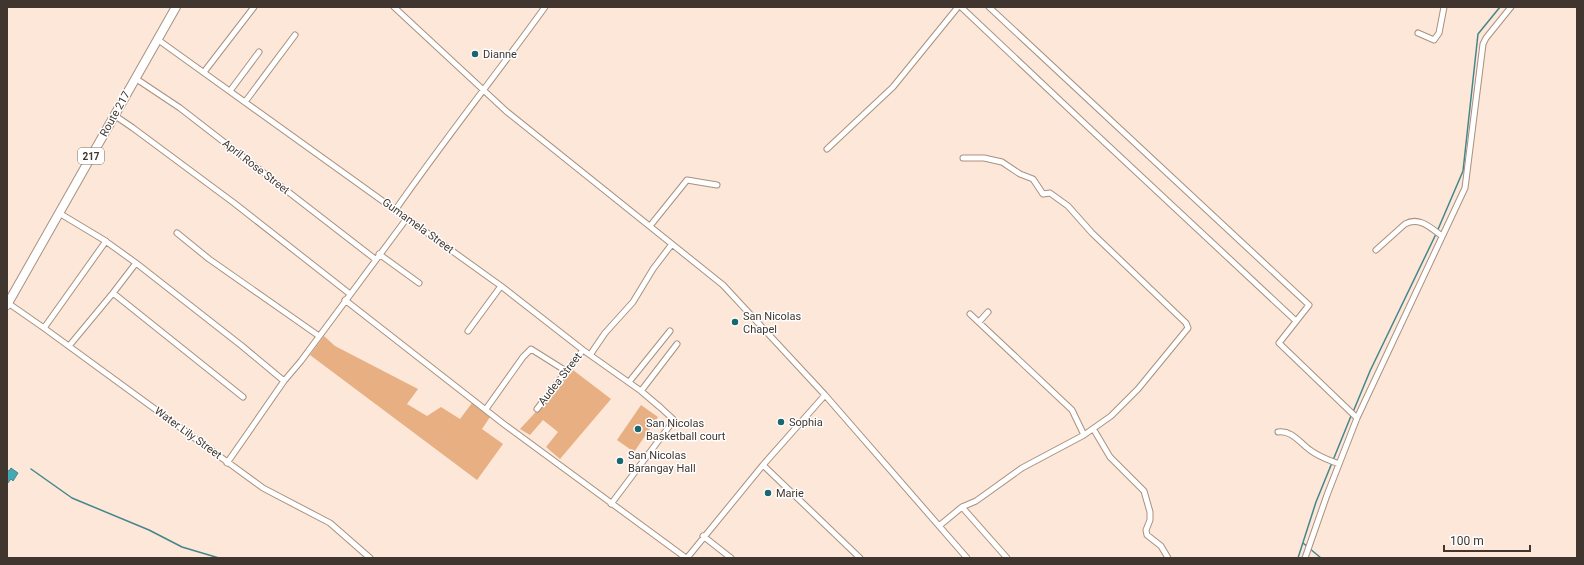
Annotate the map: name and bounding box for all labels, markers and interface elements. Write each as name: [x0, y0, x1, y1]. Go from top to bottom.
place label: Dianne: [483, 48, 517, 61]
marker: Dianne: [470, 49, 480, 59]
street label: Route 217: [97, 89, 133, 139]
street label: April Rose Street: [220, 137, 292, 197]
road number: 217: [78, 148, 104, 164]
street label: Gumamela Street: [380, 196, 457, 256]
place label: San Nicolas Chapel: [743, 310, 802, 336]
marker: San Nicolas Chapel: [730, 317, 740, 327]
street label: Audea Street: [535, 350, 585, 408]
street label: Water Lily Street: [152, 404, 224, 462]
place label: Sophia: [789, 416, 823, 429]
place label: San Nicolas Basketball court: [646, 417, 726, 443]
marker: Sophia: [776, 417, 786, 427]
marker: San Nicolas Basketball court: [633, 424, 643, 434]
place label: San Nicolas Barangay Hall: [628, 449, 696, 475]
marker: San Nicolas Barangay Hall: [615, 456, 625, 466]
place label: Marie: [776, 487, 804, 500]
marker: Marie: [763, 488, 773, 498]
scale bar: [1444, 527, 1530, 553]
text: 100 m: [1450, 534, 1484, 548]

